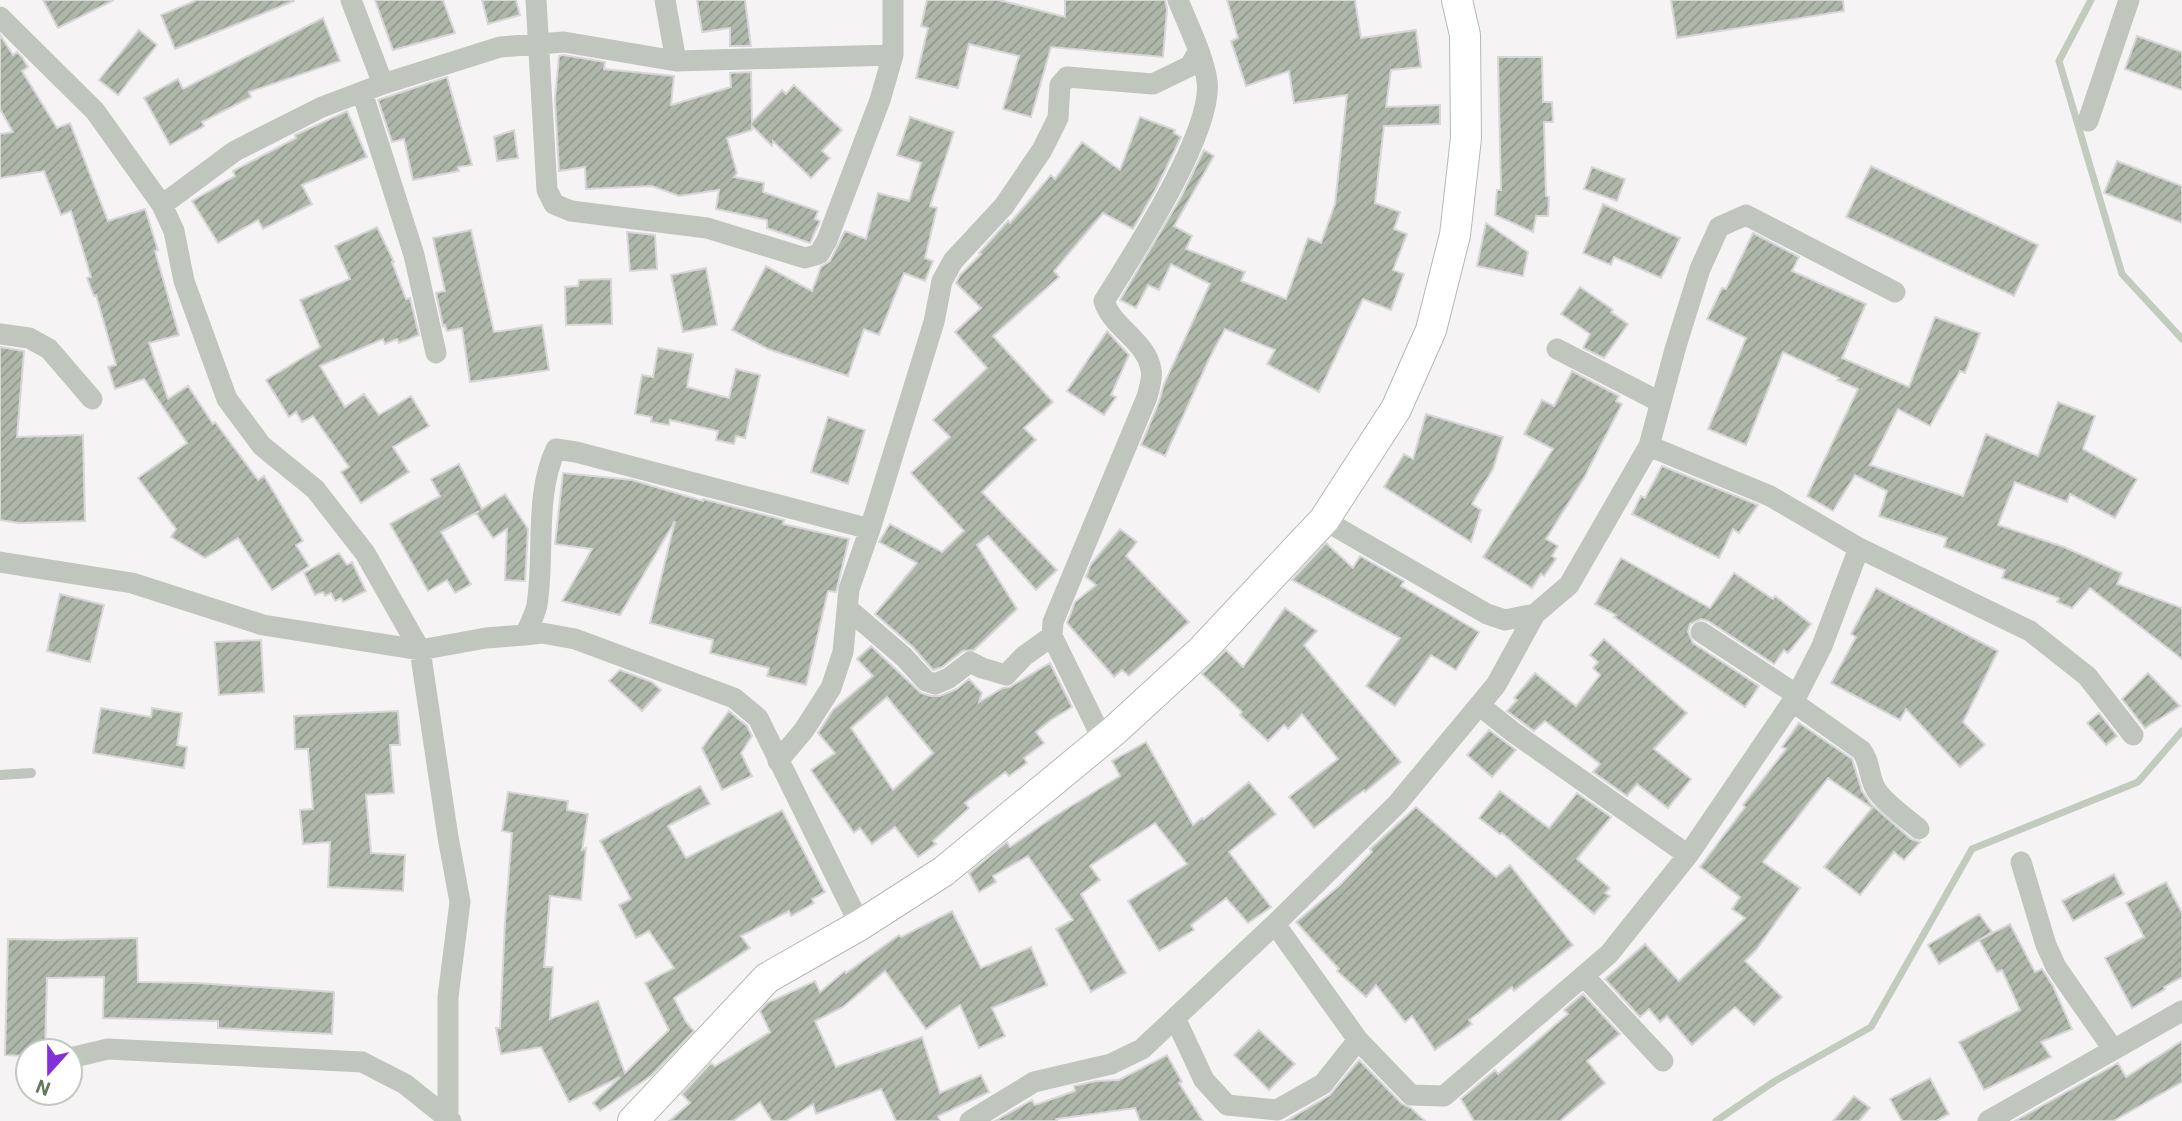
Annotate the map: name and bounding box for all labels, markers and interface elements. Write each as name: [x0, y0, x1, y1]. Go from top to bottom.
north arrow: [14, 1037, 84, 1107]
text: N: [33, 1074, 53, 1101]

